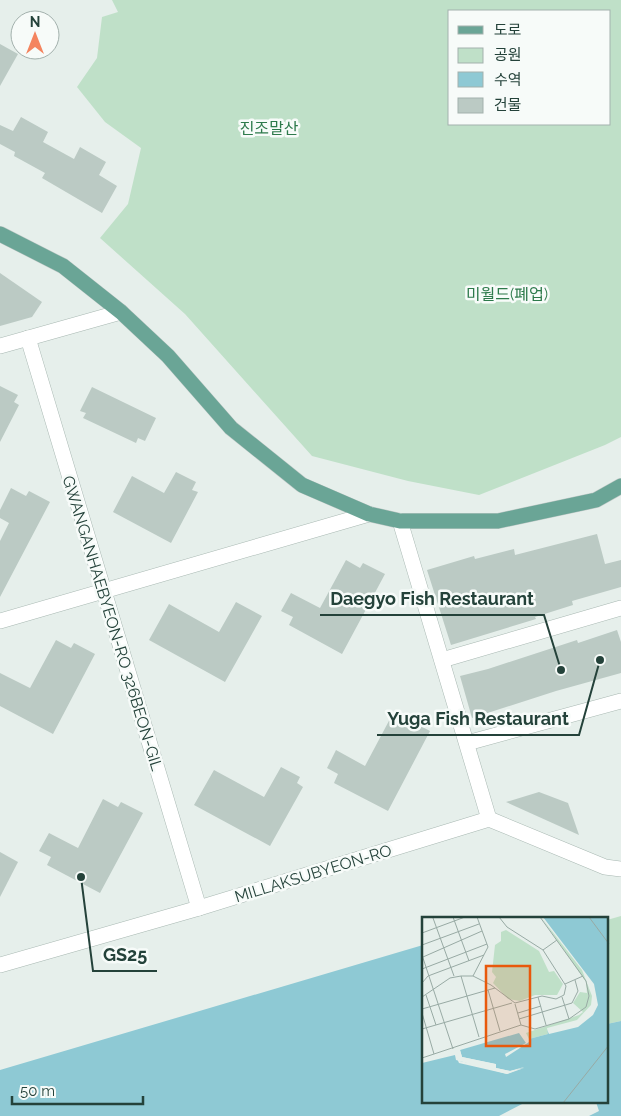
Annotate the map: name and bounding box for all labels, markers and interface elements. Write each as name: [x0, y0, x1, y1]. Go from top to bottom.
north arrow: [10, 10, 60, 60]
legend: [448, 10, 611, 125]
text: N: [30, 14, 40, 30]
text: 도로: [494, 21, 522, 39]
text: 공원: [494, 46, 522, 64]
text: 수역: [494, 71, 522, 89]
text: 건물: [494, 96, 522, 114]
park label: 진조말산: [240, 119, 299, 138]
park label: 미월드(폐업): [466, 285, 548, 304]
street label: GWANGANHAEBYEON-RO 326BEON-GIL: [59, 473, 167, 774]
callout: Daegyo Fish Restaurant: [320, 582, 544, 615]
text: Daegyo Fish Restaurant: [330, 588, 534, 609]
callout: Yuga Fish Restaurant: [377, 702, 579, 735]
text: Yuga Fish Restaurant: [387, 708, 569, 729]
street label: MILLAKSUBYEON-RO: [232, 841, 394, 906]
inset map: [422, 917, 608, 1104]
callout: GS25: [93, 938, 157, 971]
text: GS25: [103, 944, 147, 965]
scale bar: [12, 1074, 144, 1106]
text: 50 m: [20, 1082, 55, 1100]

